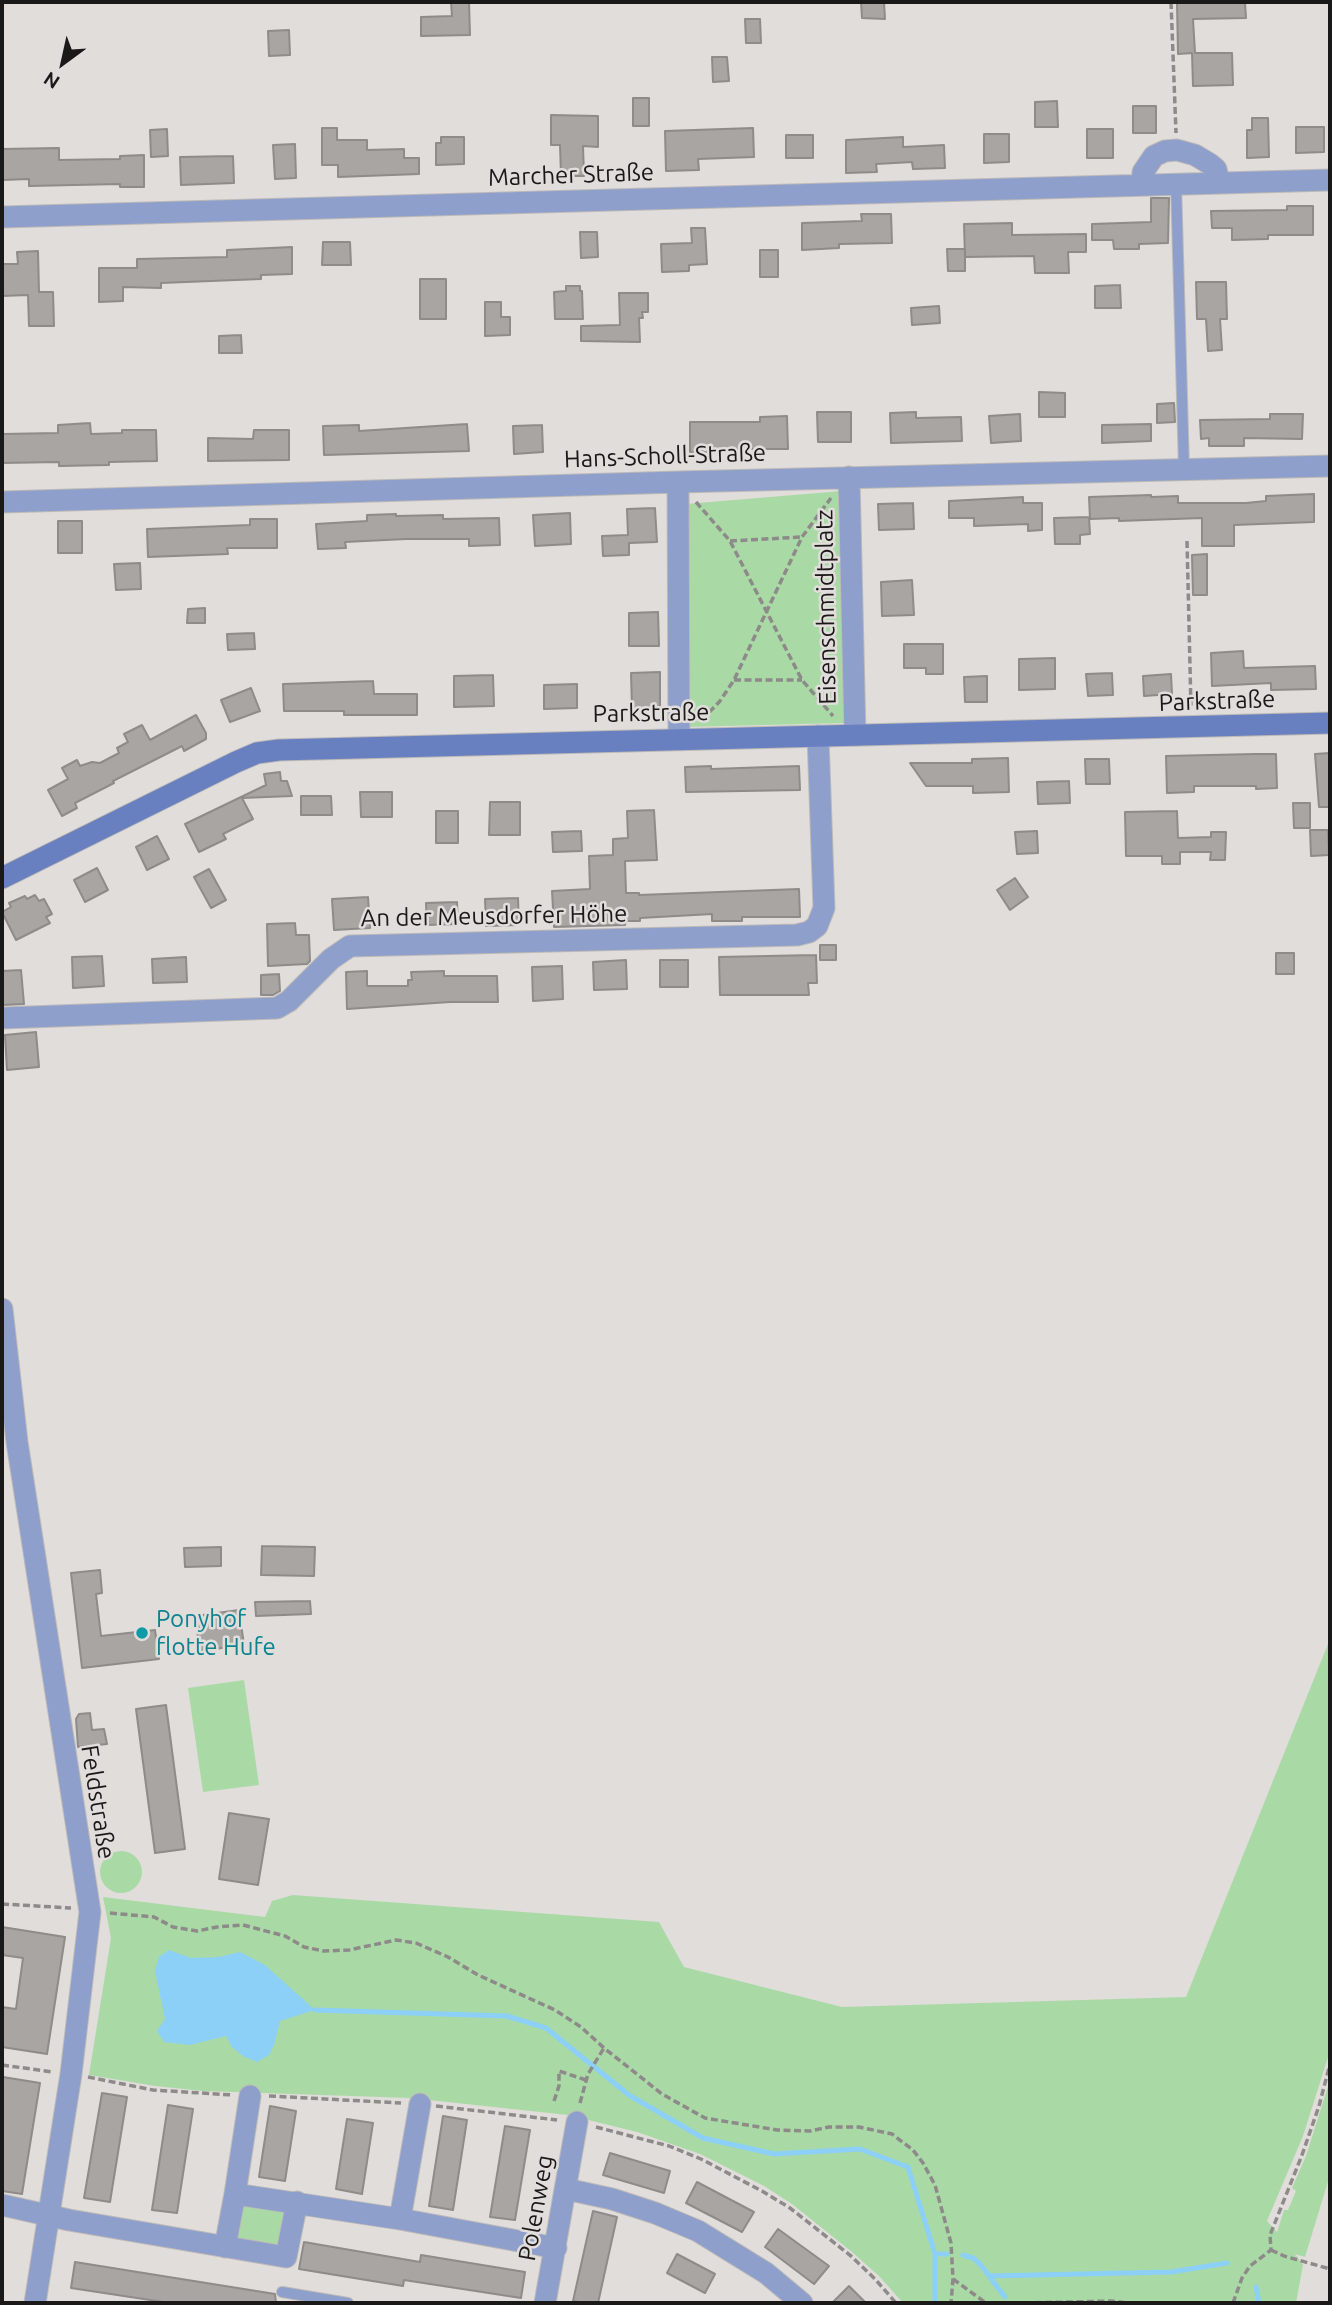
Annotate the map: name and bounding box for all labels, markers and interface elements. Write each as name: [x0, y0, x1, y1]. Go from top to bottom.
north arrow: [28, 28, 98, 98]
text: N: [40, 68, 64, 94]
street label: Marcher Straße: [487, 158, 655, 192]
street label: Hans-Scholl-Straße: [563, 438, 767, 474]
street label: Eisenschmidtplatz: [810, 509, 842, 705]
street label: Parkstraße: [1158, 685, 1276, 717]
street label: Parkstraße: [592, 698, 710, 728]
street label: An der Meusdorfer Höhe: [360, 899, 628, 933]
place label: Ponyhof flotte Hufe: [156, 1605, 276, 1661]
marker: Ponyhof flotte Hufe: [134, 1625, 150, 1641]
street label: Feldstraße: [75, 1743, 121, 1861]
street label: Polenweg: [513, 2153, 559, 2263]

